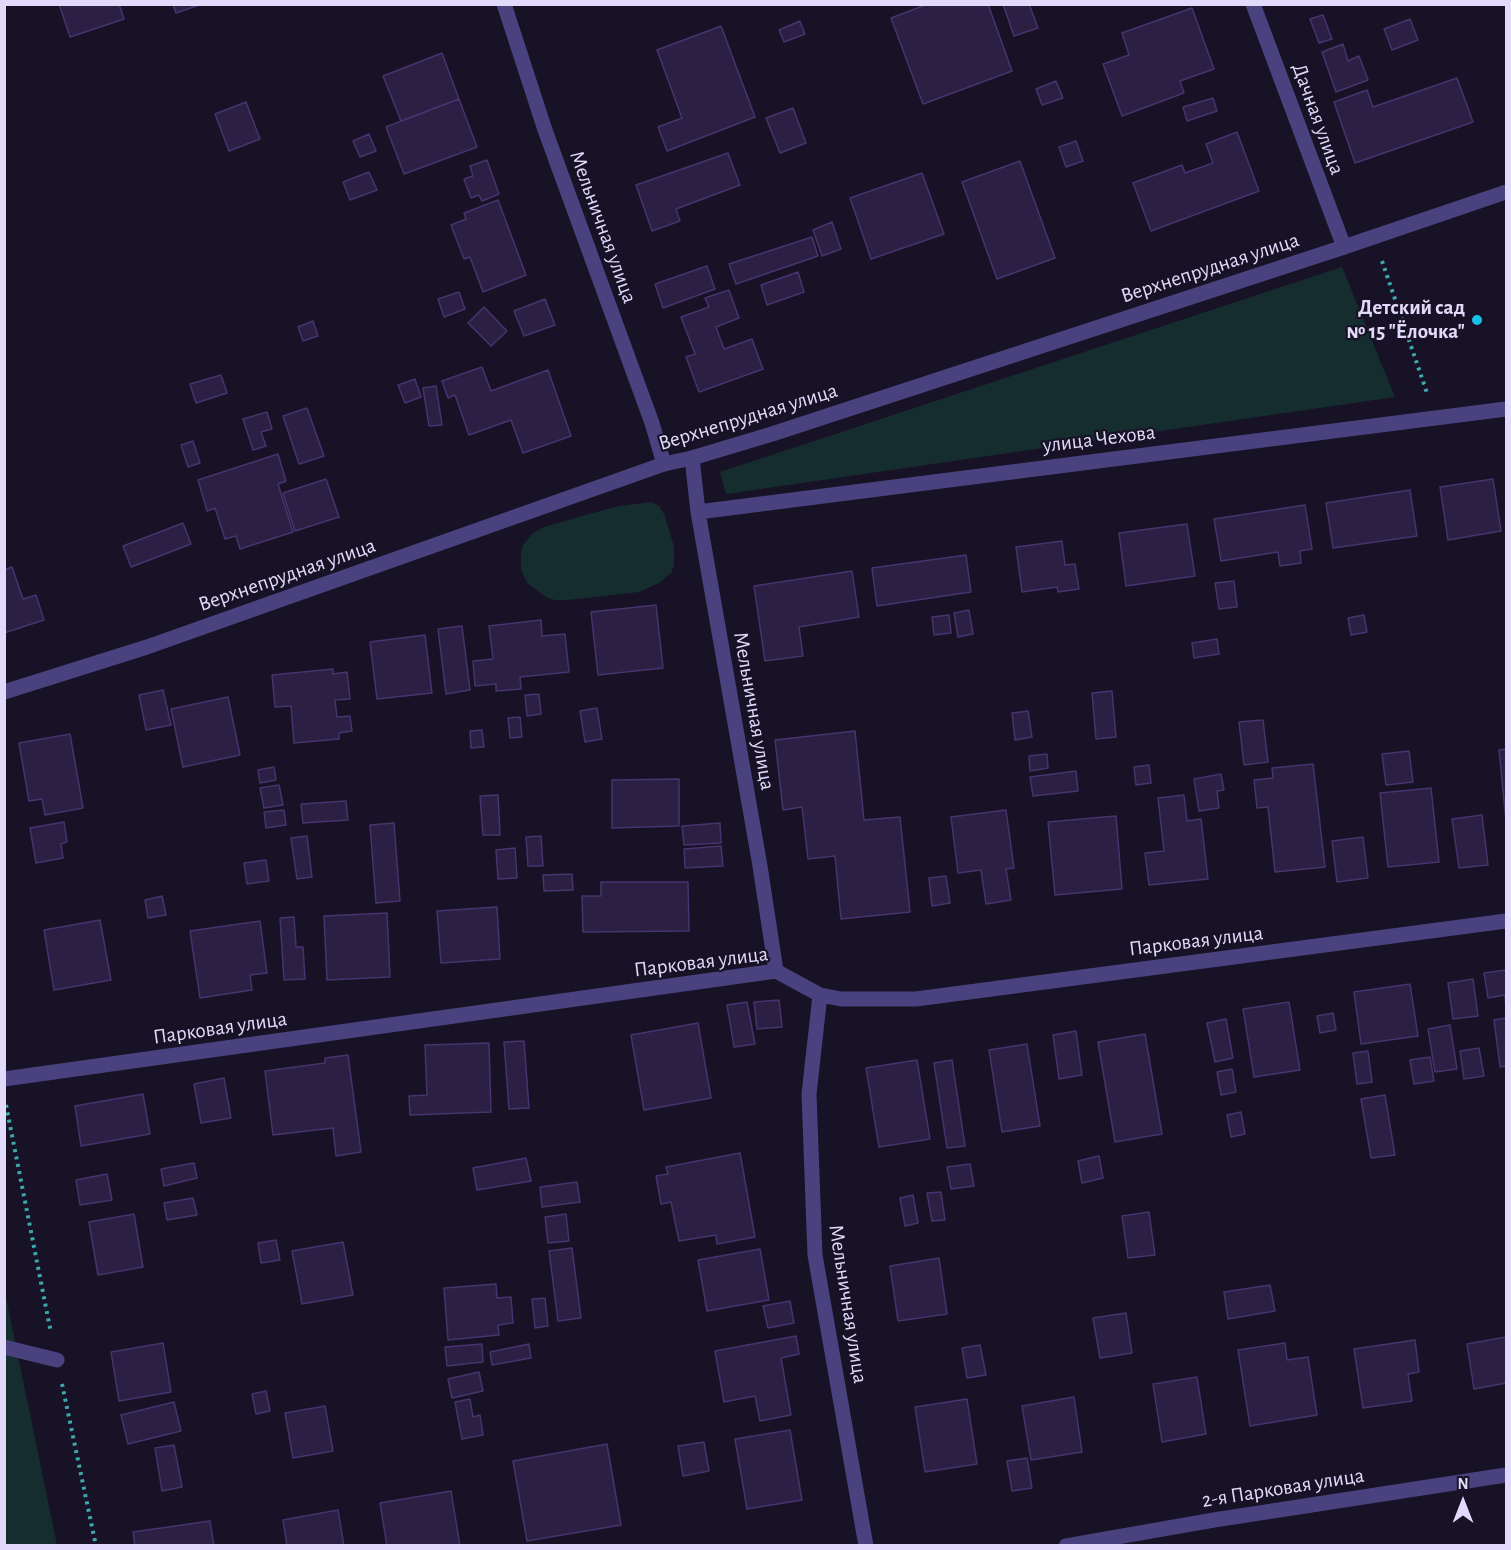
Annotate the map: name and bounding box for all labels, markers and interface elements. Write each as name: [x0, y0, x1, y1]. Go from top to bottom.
street label: Дачная улица: [1286, 60, 1350, 178]
street label: Мельничная улица: [564, 147, 642, 307]
street label: Верхнепрудная улица: [1118, 227, 1302, 309]
place label: Детский сад № 15 "Ёлочка": [1346, 295, 1465, 345]
marker: Детский сад № 15 "Ёлочка": [1470, 313, 1484, 327]
street label: Верхнепрудная улица: [655, 378, 841, 456]
street label: улица Чехова: [1041, 420, 1157, 458]
street label: Верхнепрудная улица: [195, 533, 379, 617]
street label: Мельничная улица: [728, 630, 780, 792]
street label: Парковая улица: [1127, 920, 1265, 962]
street label: Парковая улица: [632, 941, 770, 983]
street label: Парковая улица: [151, 1006, 289, 1050]
street label: Мельничная улица: [823, 1223, 873, 1385]
street label: 2-я Парковая улица: [1200, 1463, 1366, 1513]
north arrow: [1433, 1472, 1493, 1532]
text: N: [1457, 1476, 1469, 1492]

